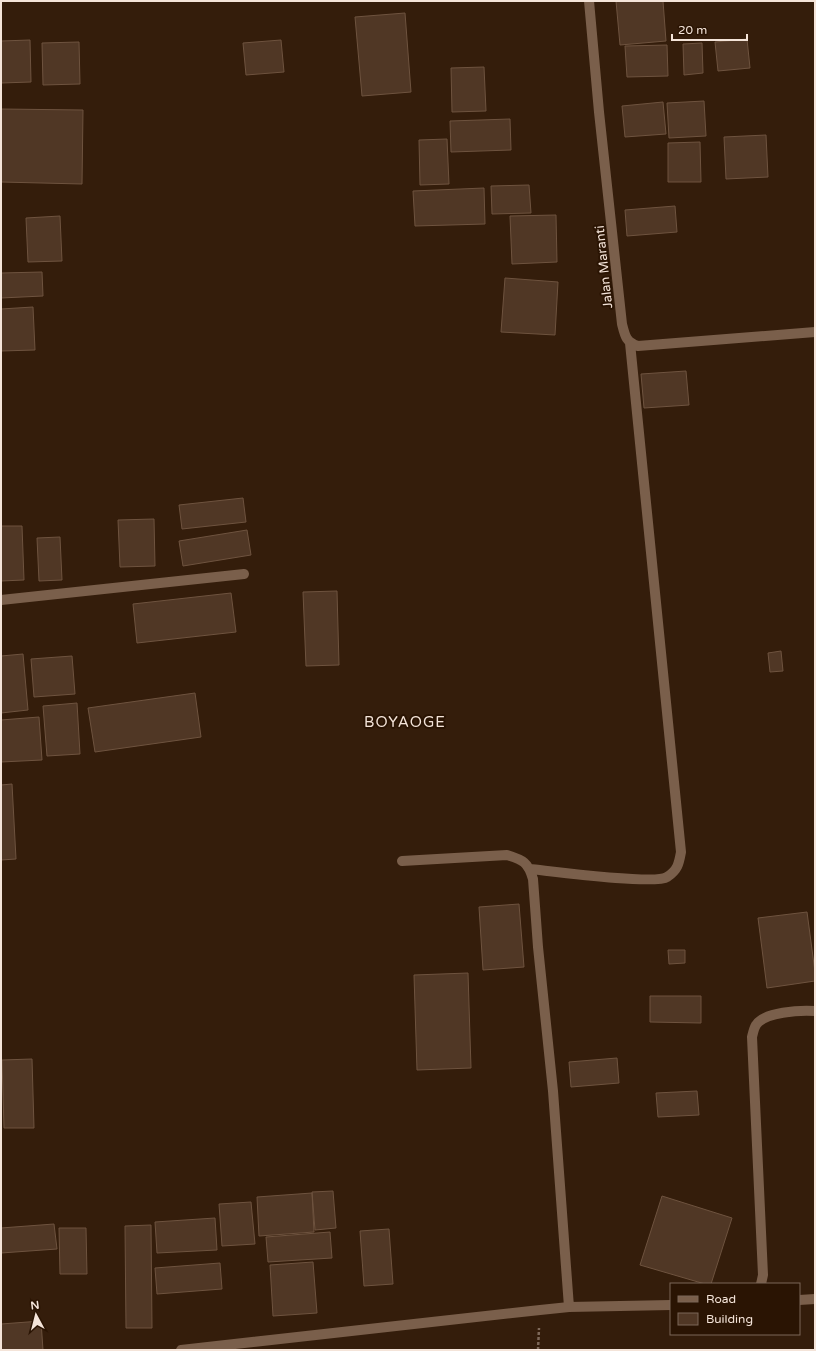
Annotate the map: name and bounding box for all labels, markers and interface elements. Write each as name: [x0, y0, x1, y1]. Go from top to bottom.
scale bar: [672, 16, 747, 42]
text: 20 m: [678, 23, 707, 37]
street label: Jalan Maranti: [592, 225, 616, 309]
district label: BOYAOGE: [364, 713, 446, 731]
legend: [670, 1283, 800, 1335]
text: Road: [706, 1292, 736, 1306]
north arrow: [16, 1295, 56, 1335]
text: N: [30, 1299, 40, 1313]
text: Building: [706, 1312, 753, 1326]

